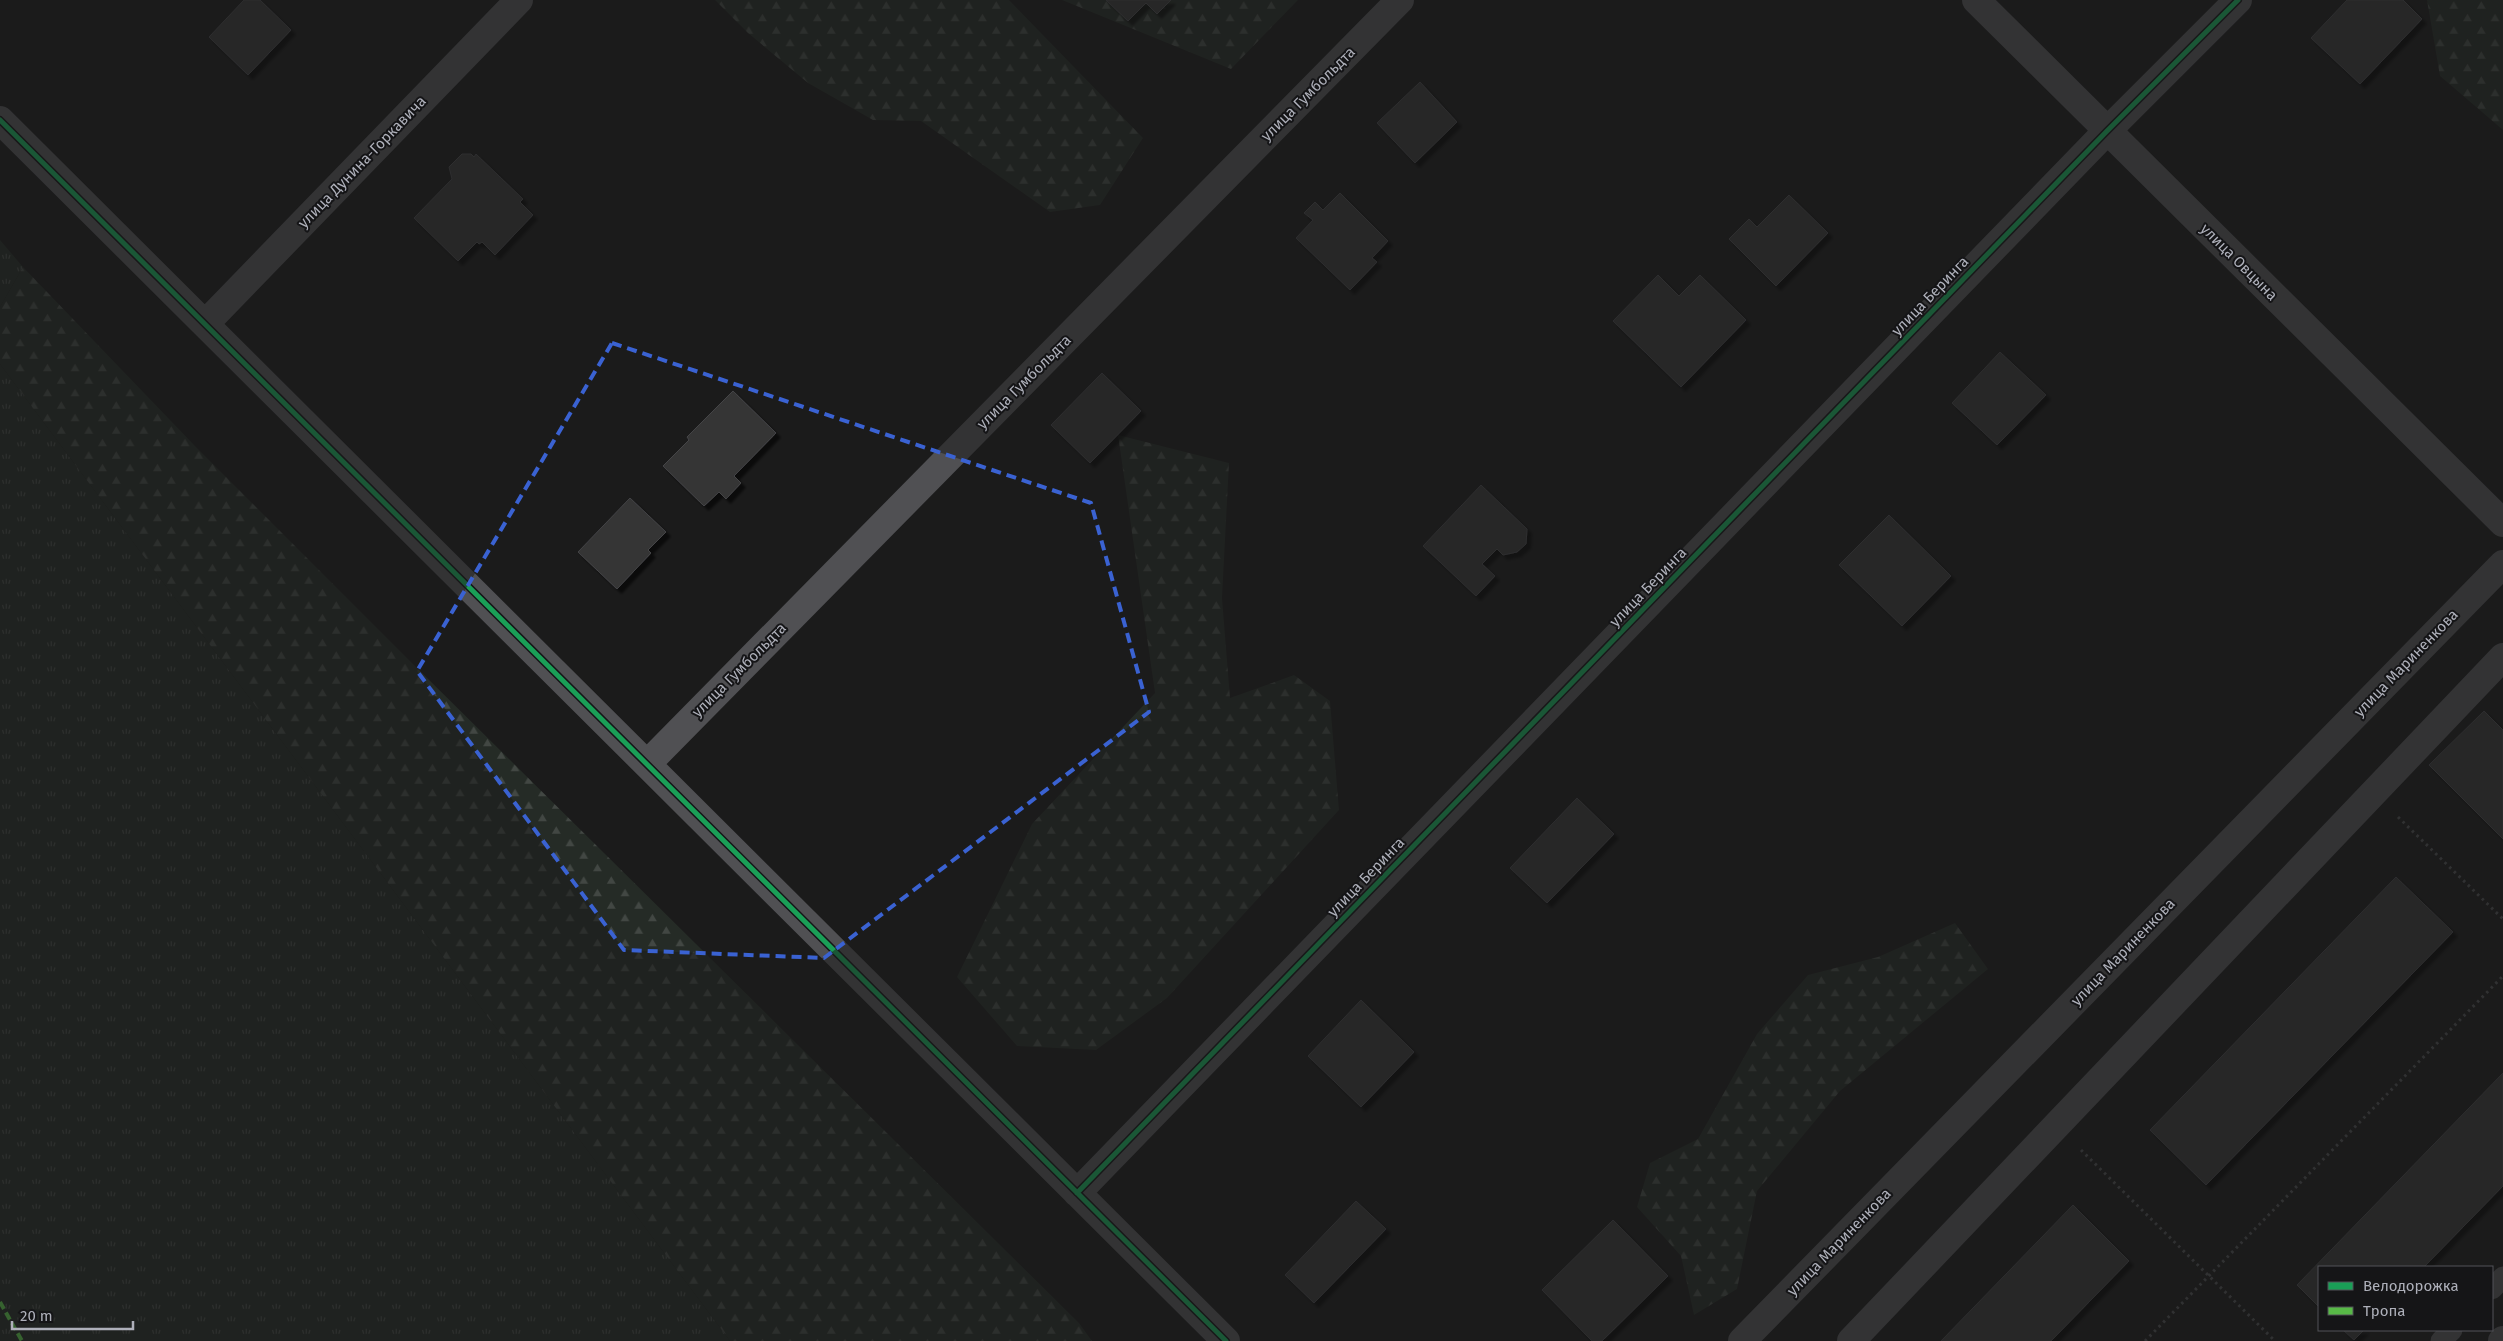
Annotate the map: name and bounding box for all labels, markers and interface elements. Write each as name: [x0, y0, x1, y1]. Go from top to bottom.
street label: улица Гумбольдта: [1257, 43, 1359, 145]
street label: улица Дунина-Горкавича: [294, 92, 430, 232]
street label: улица Овцына: [2197, 220, 2281, 304]
street label: улица Беринга: [1888, 253, 1972, 339]
street label: улица Гумбольдта: [973, 331, 1075, 433]
street label: улица Беринга: [1606, 544, 1690, 630]
street label: улица Мариненкова: [2350, 606, 2462, 720]
street label: улица Гумбольдта: [688, 619, 790, 721]
street label: улица Беринга: [1324, 834, 1408, 920]
street label: улица Мариненкова: [2067, 895, 2179, 1009]
street label: улица Мариненкова: [1783, 1185, 1895, 1299]
legend: [2318, 1266, 2493, 1331]
text: Велодорожка: [2363, 1277, 2459, 1295]
scale bar: [12, 1298, 134, 1330]
text: Тропа: [2363, 1302, 2405, 1320]
text: 20 m: [20, 1307, 53, 1325]

